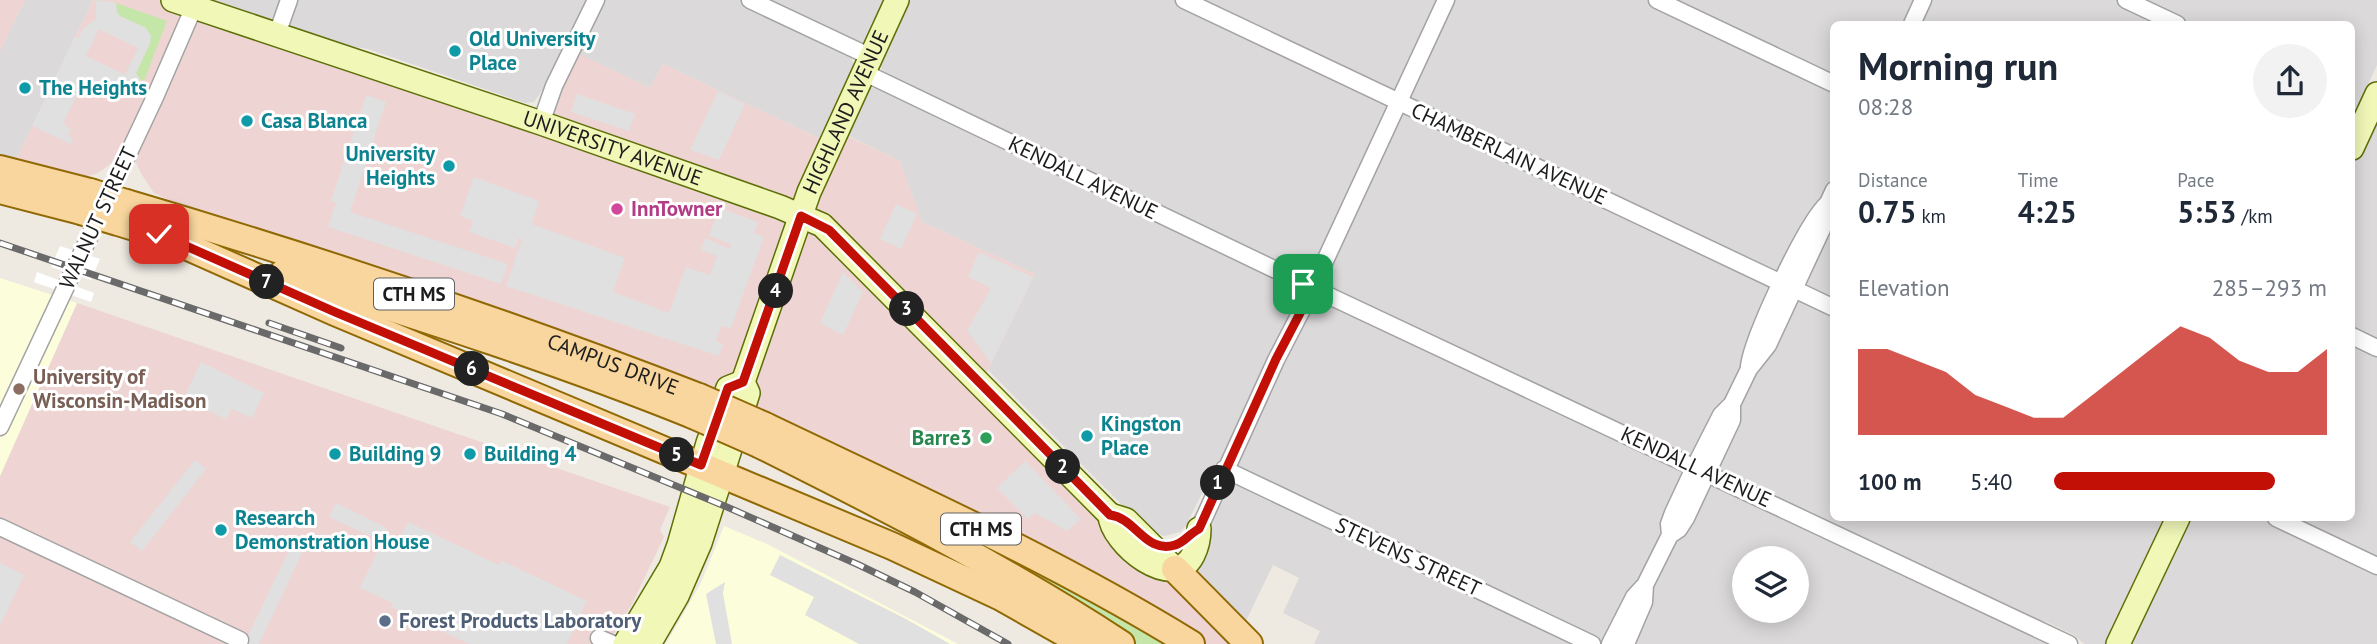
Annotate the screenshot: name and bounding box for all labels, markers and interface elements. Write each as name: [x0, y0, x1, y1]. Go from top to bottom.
place label: Old University Place: [469, 25, 596, 76]
street label: HIGHLAND AVENUE: [796, 26, 894, 198]
text: Morning run: [1858, 41, 2058, 90]
marker: Old University Place: [447, 43, 463, 59]
button: share: [2253, 44, 2327, 118]
place label: The Heights: [39, 74, 147, 101]
marker: The Heights: [17, 80, 33, 96]
text: 08:28: [1858, 92, 1913, 121]
street label: CHAMBERLAIN AVENUE: [1407, 96, 1611, 211]
street label: UNIVERSITY AVENUE: [520, 104, 706, 192]
place label: Casa Blanca: [261, 107, 367, 134]
marker: Casa Blanca: [239, 113, 255, 129]
street label: KENDALL AVENUE: [1004, 130, 1162, 225]
place label: University Heights: [345, 140, 436, 191]
street label: WALNUT STREET: [53, 142, 142, 293]
marker: University Heights: [441, 158, 457, 174]
text: Distance: [1858, 168, 1928, 192]
text: Time: [2018, 168, 2058, 192]
text: Pace: [2177, 168, 2215, 192]
text: 0.75: [1858, 192, 1916, 231]
text: 4:25: [2018, 192, 2077, 231]
text: 5:53: [2177, 192, 2236, 231]
place label: InnTowner: [631, 195, 723, 222]
marker: InnTowner: [609, 201, 625, 217]
pin: [129, 204, 189, 264]
text: km: [1916, 204, 1946, 228]
text: /km: [2236, 204, 2273, 228]
icon: check: [140, 215, 178, 253]
pin: [1273, 254, 1333, 314]
pin: 7: [250, 264, 284, 300]
icon: arrive: [1284, 265, 1322, 303]
text: 7: [261, 269, 272, 293]
text: Elevation: [1858, 273, 1950, 302]
text: 285–293 m: [2212, 273, 2327, 302]
pin: 4: [758, 274, 794, 308]
road number: CTH MS: [374, 278, 454, 310]
text: 4: [770, 278, 781, 302]
pin: 3: [890, 292, 925, 326]
text: 3: [901, 296, 912, 320]
street label: CAMPUS DRIVE: [544, 327, 682, 401]
pin: 6: [454, 352, 490, 386]
text: 6: [466, 356, 477, 380]
place label: University of Wisconsin-Madison: [33, 363, 206, 414]
marker: University of Wisconsin-Madison: [11, 381, 27, 397]
place label: Kingston Place: [1101, 410, 1181, 461]
street label: KENDALL AVENUE: [1617, 420, 1776, 513]
place label: Barre3: [912, 424, 972, 451]
marker: Kingston Place: [1079, 428, 1095, 444]
marker: Barre3: [978, 430, 994, 446]
pin: 5: [660, 438, 694, 472]
place label: Building 9: [349, 440, 441, 467]
place label: Building 4: [484, 440, 577, 467]
text: 5: [671, 442, 682, 466]
marker: Building 9: [327, 446, 343, 462]
marker: Building 4: [462, 446, 478, 462]
pin: 2: [1046, 449, 1080, 484]
text: 2: [1057, 454, 1068, 478]
pin: 1: [1200, 466, 1236, 500]
text: 100 m: [1858, 467, 1921, 496]
text: 5:40: [1970, 467, 2013, 496]
text: 1: [1212, 470, 1223, 494]
place label: Research Demonstration House: [235, 504, 430, 555]
street label: STEVENS STREET: [1331, 511, 1486, 602]
road number: CTH MS: [941, 514, 1021, 544]
marker: Research Demonstration House: [213, 522, 229, 538]
map controls: [1732, 546, 1809, 623]
button: layers: [1732, 546, 1809, 623]
place label: Forest Products Laboratory: [399, 607, 642, 634]
marker: Forest Products Laboratory: [377, 613, 393, 629]

